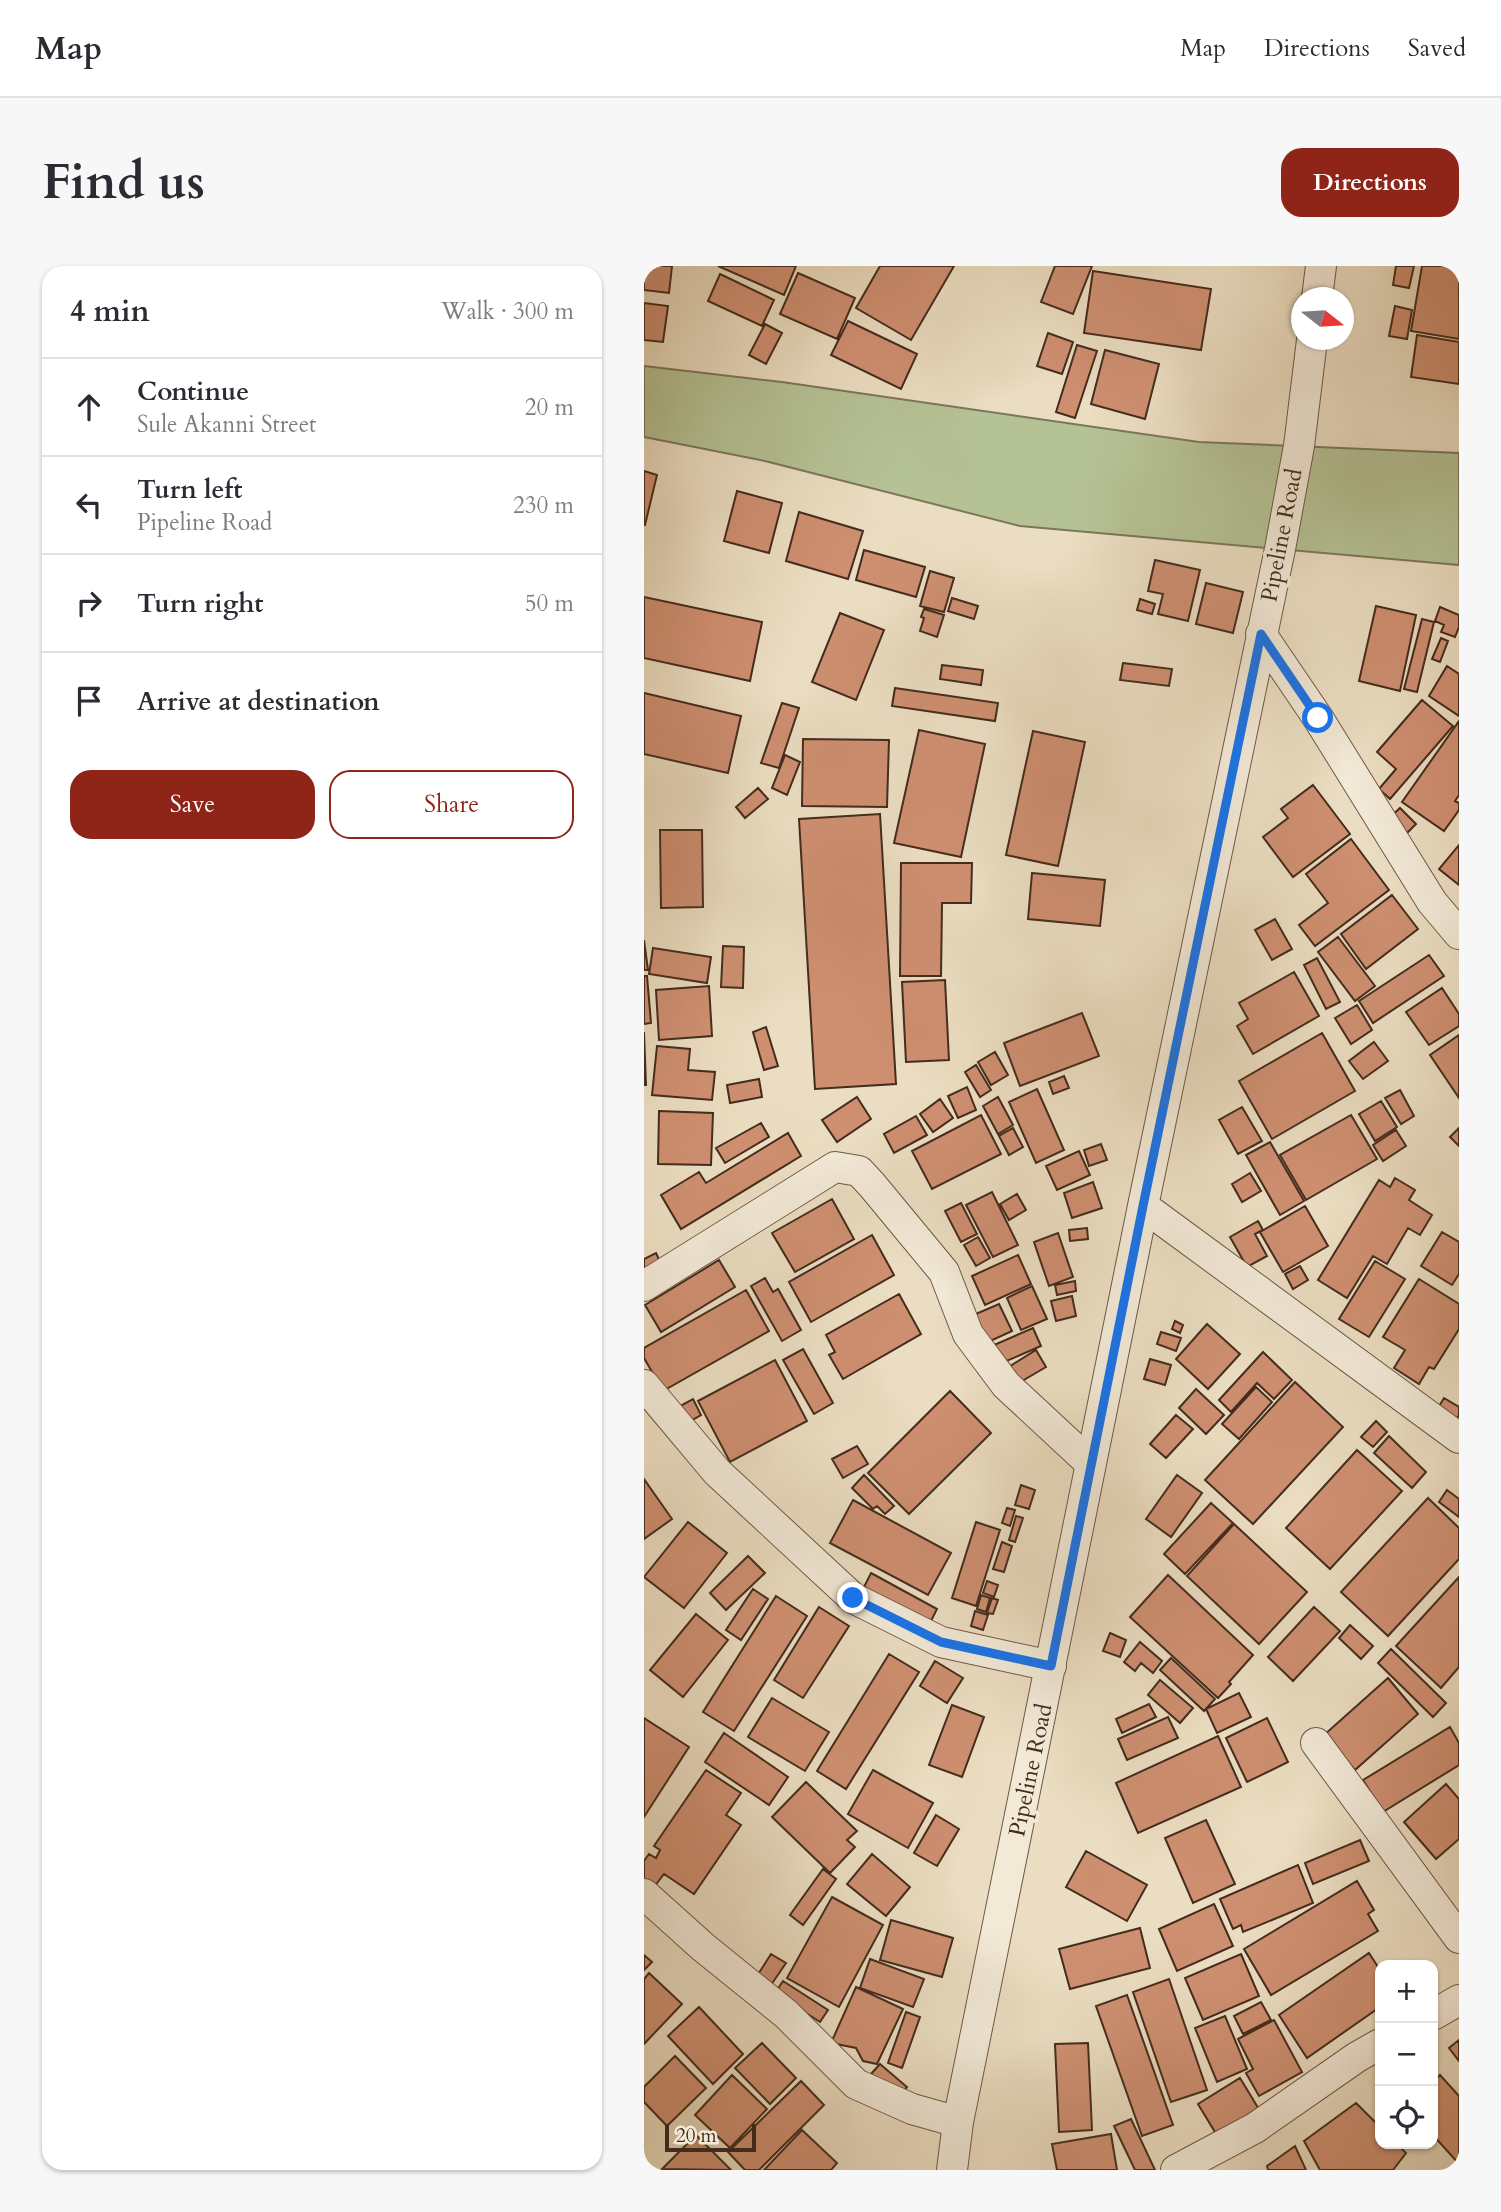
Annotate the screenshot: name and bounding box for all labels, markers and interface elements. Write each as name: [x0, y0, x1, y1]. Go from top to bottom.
text: Map: [35, 26, 102, 71]
text: Map: [1180, 32, 1226, 65]
text: Directions: [1264, 32, 1370, 65]
text: Saved: [1408, 32, 1466, 65]
button: Directions: [1281, 148, 1459, 217]
text: Find us: [42, 149, 205, 216]
north arrow: [1291, 287, 1354, 350]
text: 4 min: [70, 291, 150, 332]
text: Walk · 300 m: [441, 296, 574, 327]
text: Continue: [137, 374, 249, 409]
icon: ahead: [70, 388, 108, 426]
text: 20 m: [525, 392, 574, 423]
text: Sule Akanni Street: [137, 409, 316, 440]
street label: Pipeline Road: [1253, 465, 1310, 604]
text: Turn left: [137, 472, 242, 507]
icon: left: [70, 486, 108, 524]
text: 230 m: [513, 490, 574, 521]
text: Pipeline Road: [137, 507, 272, 538]
icon: right: [70, 584, 108, 622]
text: Turn right: [137, 586, 264, 621]
text: 50 m: [525, 588, 574, 619]
icon: arrive: [70, 682, 108, 720]
text: Arrive at destination: [137, 684, 380, 719]
route start: [1302, 702, 1333, 733]
button: Save: [70, 770, 315, 839]
button: Share: [329, 770, 574, 839]
route end: [837, 1582, 868, 1613]
street label: Pipeline Road: [1001, 1700, 1060, 1840]
map controls: [1375, 1960, 1438, 2149]
button: +: [1375, 1960, 1438, 2023]
button: −: [1375, 2023, 1438, 2086]
button: locate: [1375, 2086, 1438, 2149]
scale bar: [665, 2121, 756, 2153]
text: 20 m: [676, 2123, 717, 2149]

